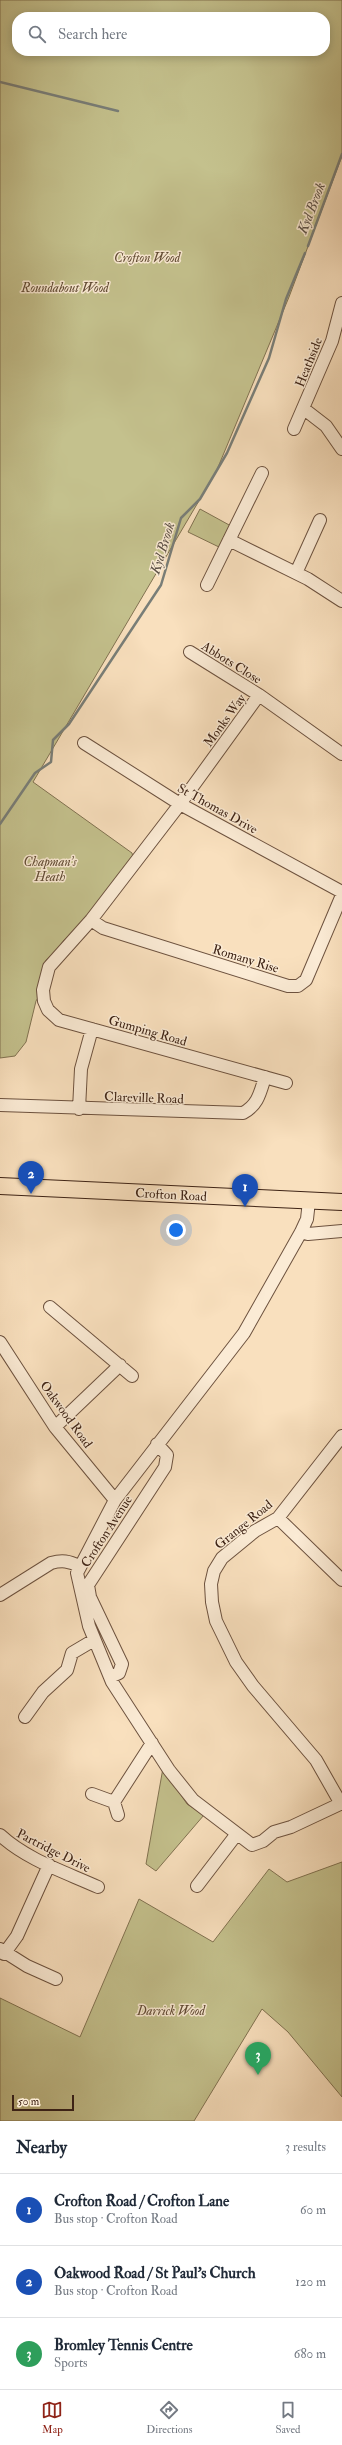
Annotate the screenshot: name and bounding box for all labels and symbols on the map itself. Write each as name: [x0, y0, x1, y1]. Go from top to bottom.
water label: Kyd Brook: [294, 180, 329, 237]
park label: Crofton Wood: [114, 250, 182, 266]
park label: Roundabout Wood: [20, 280, 110, 296]
street label: Heathside: [292, 335, 326, 389]
water label: Kyd Brook: [146, 520, 178, 577]
street label: Abbots Close: [198, 638, 265, 688]
street label: Monks Way: [200, 691, 250, 751]
street label: St Thomas Drive: [175, 780, 261, 838]
park label: Chapman's Heath: [24, 854, 77, 885]
street label: Romany Rise: [210, 941, 281, 978]
street label: Gumping Road: [106, 1012, 189, 1051]
street label: Clareville Road: [104, 1089, 185, 1107]
pin: 2: [18, 1161, 44, 1194]
pin: 1: [232, 1174, 258, 1207]
street label: Crofton Road: [135, 1185, 208, 1205]
your location: [166, 1220, 186, 1240]
street label: Oakwood Road: [37, 1378, 96, 1452]
street label: Crofton Avenue: [78, 1492, 136, 1570]
street label: Grange Road: [212, 1496, 276, 1553]
street label: Partridge Drive: [14, 1825, 94, 1877]
park label: Darrick Wood: [136, 2003, 206, 2019]
pin: 3: [245, 2042, 271, 2075]
scale bar: [12, 2093, 74, 2112]

